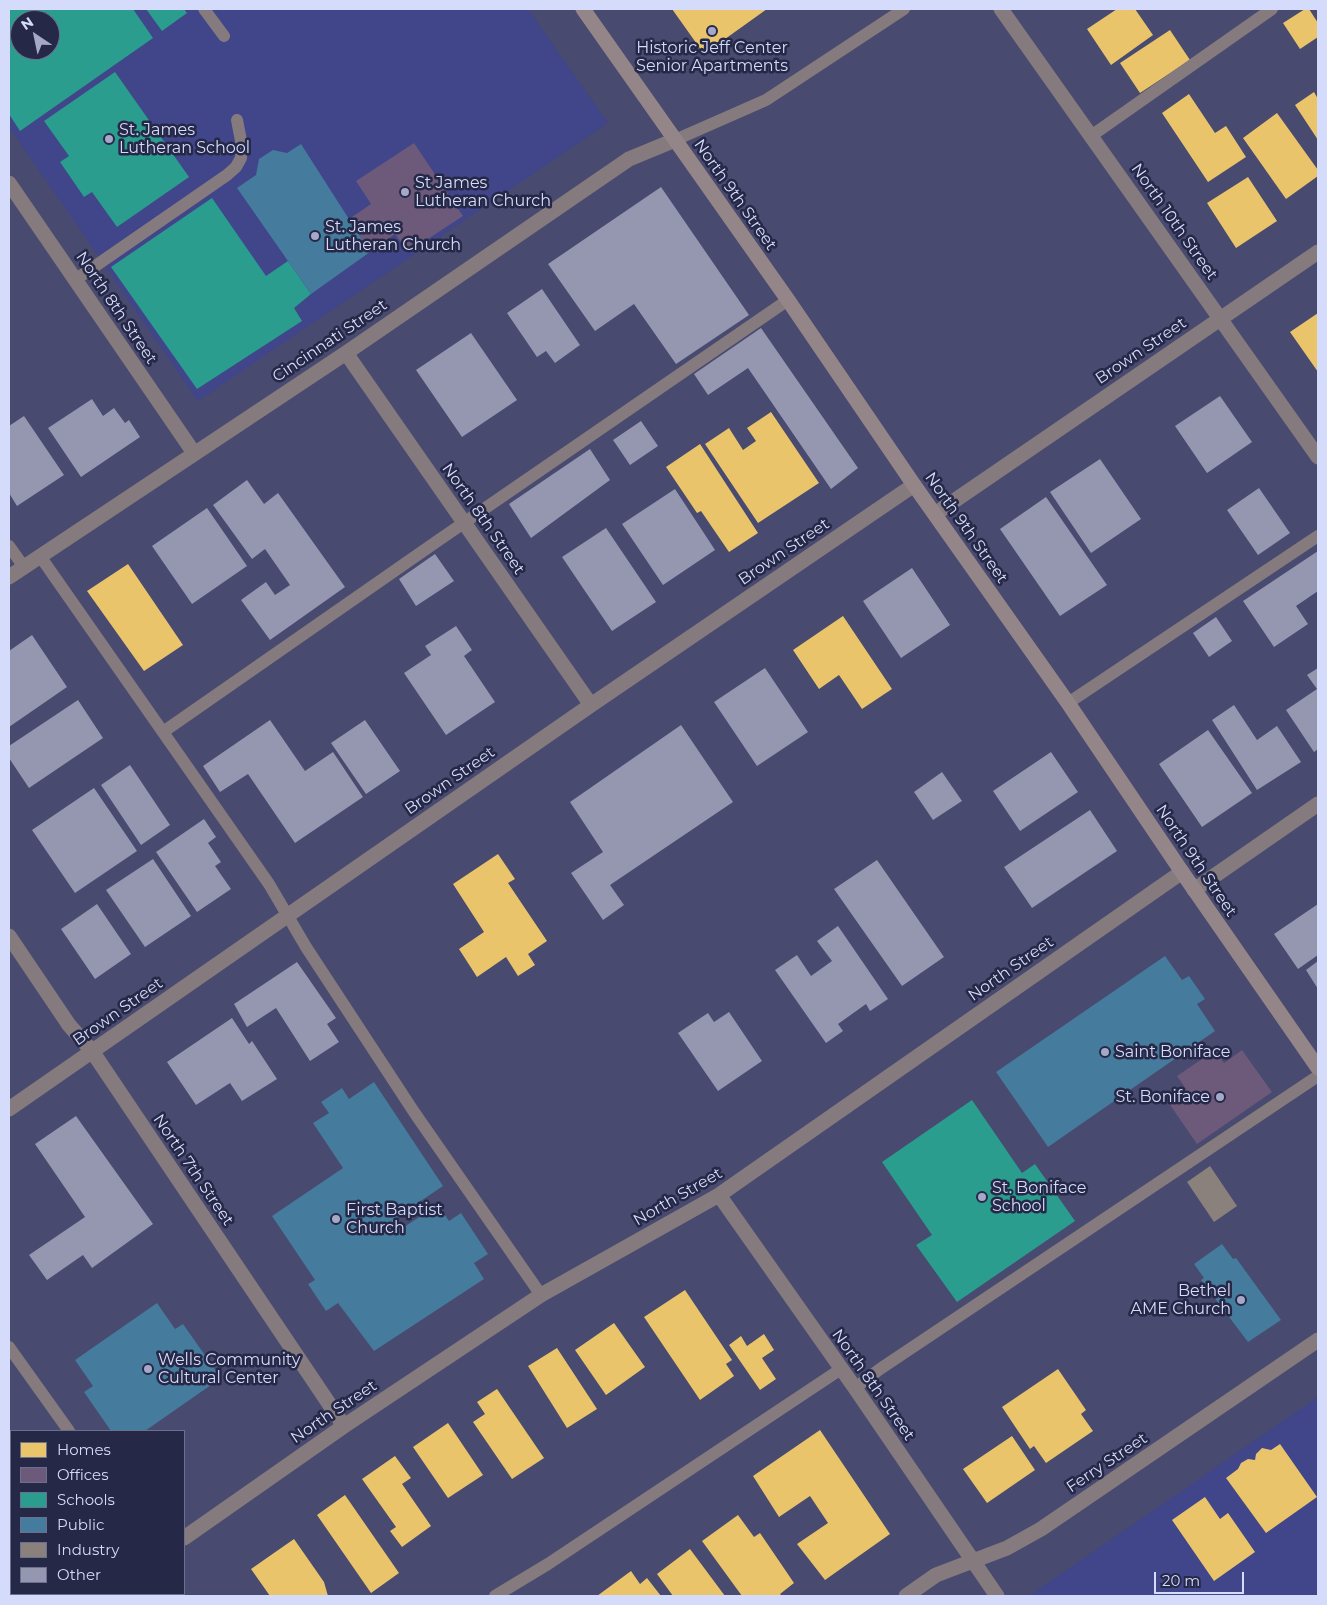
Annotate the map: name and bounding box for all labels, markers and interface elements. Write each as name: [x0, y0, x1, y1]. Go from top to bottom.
north arrow: [10, 10, 60, 60]
text: N: [17, 13, 37, 34]
marker: Historic Jeff Center Senior Apartments: [706, 25, 718, 37]
place label: Historic Jeff Center Senior Apartments: [636, 38, 788, 76]
place label: St. James Lutheran School: [119, 120, 250, 158]
marker: St. James Lutheran School: [103, 133, 115, 145]
street label: North 9th Street: [690, 136, 780, 254]
street label: North 10th Street: [1127, 160, 1221, 284]
place label: St James Lutheran Church: [415, 173, 551, 211]
marker: St James Lutheran Church: [399, 186, 411, 198]
place label: St. James Lutheran Church: [325, 217, 461, 255]
marker: St. James Lutheran Church: [309, 230, 321, 242]
street label: North 8th Street: [71, 248, 161, 368]
street label: Cincinnati Street: [269, 296, 391, 386]
street label: Brown Street: [1092, 314, 1190, 388]
street label: North 8th Street: [437, 460, 529, 578]
street label: North 9th Street: [921, 469, 1011, 587]
street label: Brown Street: [735, 515, 833, 589]
street label: Brown Street: [401, 743, 499, 819]
street label: North 9th Street: [1151, 801, 1241, 921]
street label: North Street: [965, 933, 1057, 1005]
street label: Brown Street: [69, 974, 167, 1050]
place label: Saint Boniface: [1115, 1042, 1231, 1062]
marker: Saint Boniface: [1099, 1046, 1111, 1058]
place label: St. Boniface: [1115, 1087, 1210, 1107]
marker: St. Boniface: [1214, 1091, 1226, 1103]
street label: North 7th Street: [149, 1111, 237, 1229]
street label: North Street: [630, 1164, 726, 1230]
place label: St. Boniface School: [992, 1178, 1087, 1216]
marker: St. Boniface School: [976, 1191, 988, 1203]
place label: First Baptist Church: [346, 1200, 443, 1238]
marker: First Baptist Church: [330, 1213, 342, 1225]
place label: Bethel AME Church: [1131, 1281, 1231, 1319]
marker: Bethel AME Church: [1235, 1294, 1247, 1306]
street label: North 8th Street: [827, 1326, 919, 1444]
place label: Wells Community Cultural Center: [158, 1350, 300, 1388]
marker: Wells Community Cultural Center: [142, 1363, 154, 1375]
street label: North Street: [287, 1376, 381, 1448]
street label: Ferry Street: [1063, 1429, 1151, 1497]
legend: [10, 1430, 185, 1595]
text: Homes: [57, 1440, 111, 1459]
text: Offices: [57, 1465, 109, 1484]
text: Schools: [57, 1490, 115, 1509]
text: Public: [57, 1515, 105, 1534]
text: Industry: [57, 1540, 119, 1559]
scale bar: [1157, 1562, 1247, 1594]
text: Other: [57, 1565, 101, 1584]
text: 20 m: [1162, 1571, 1200, 1590]

